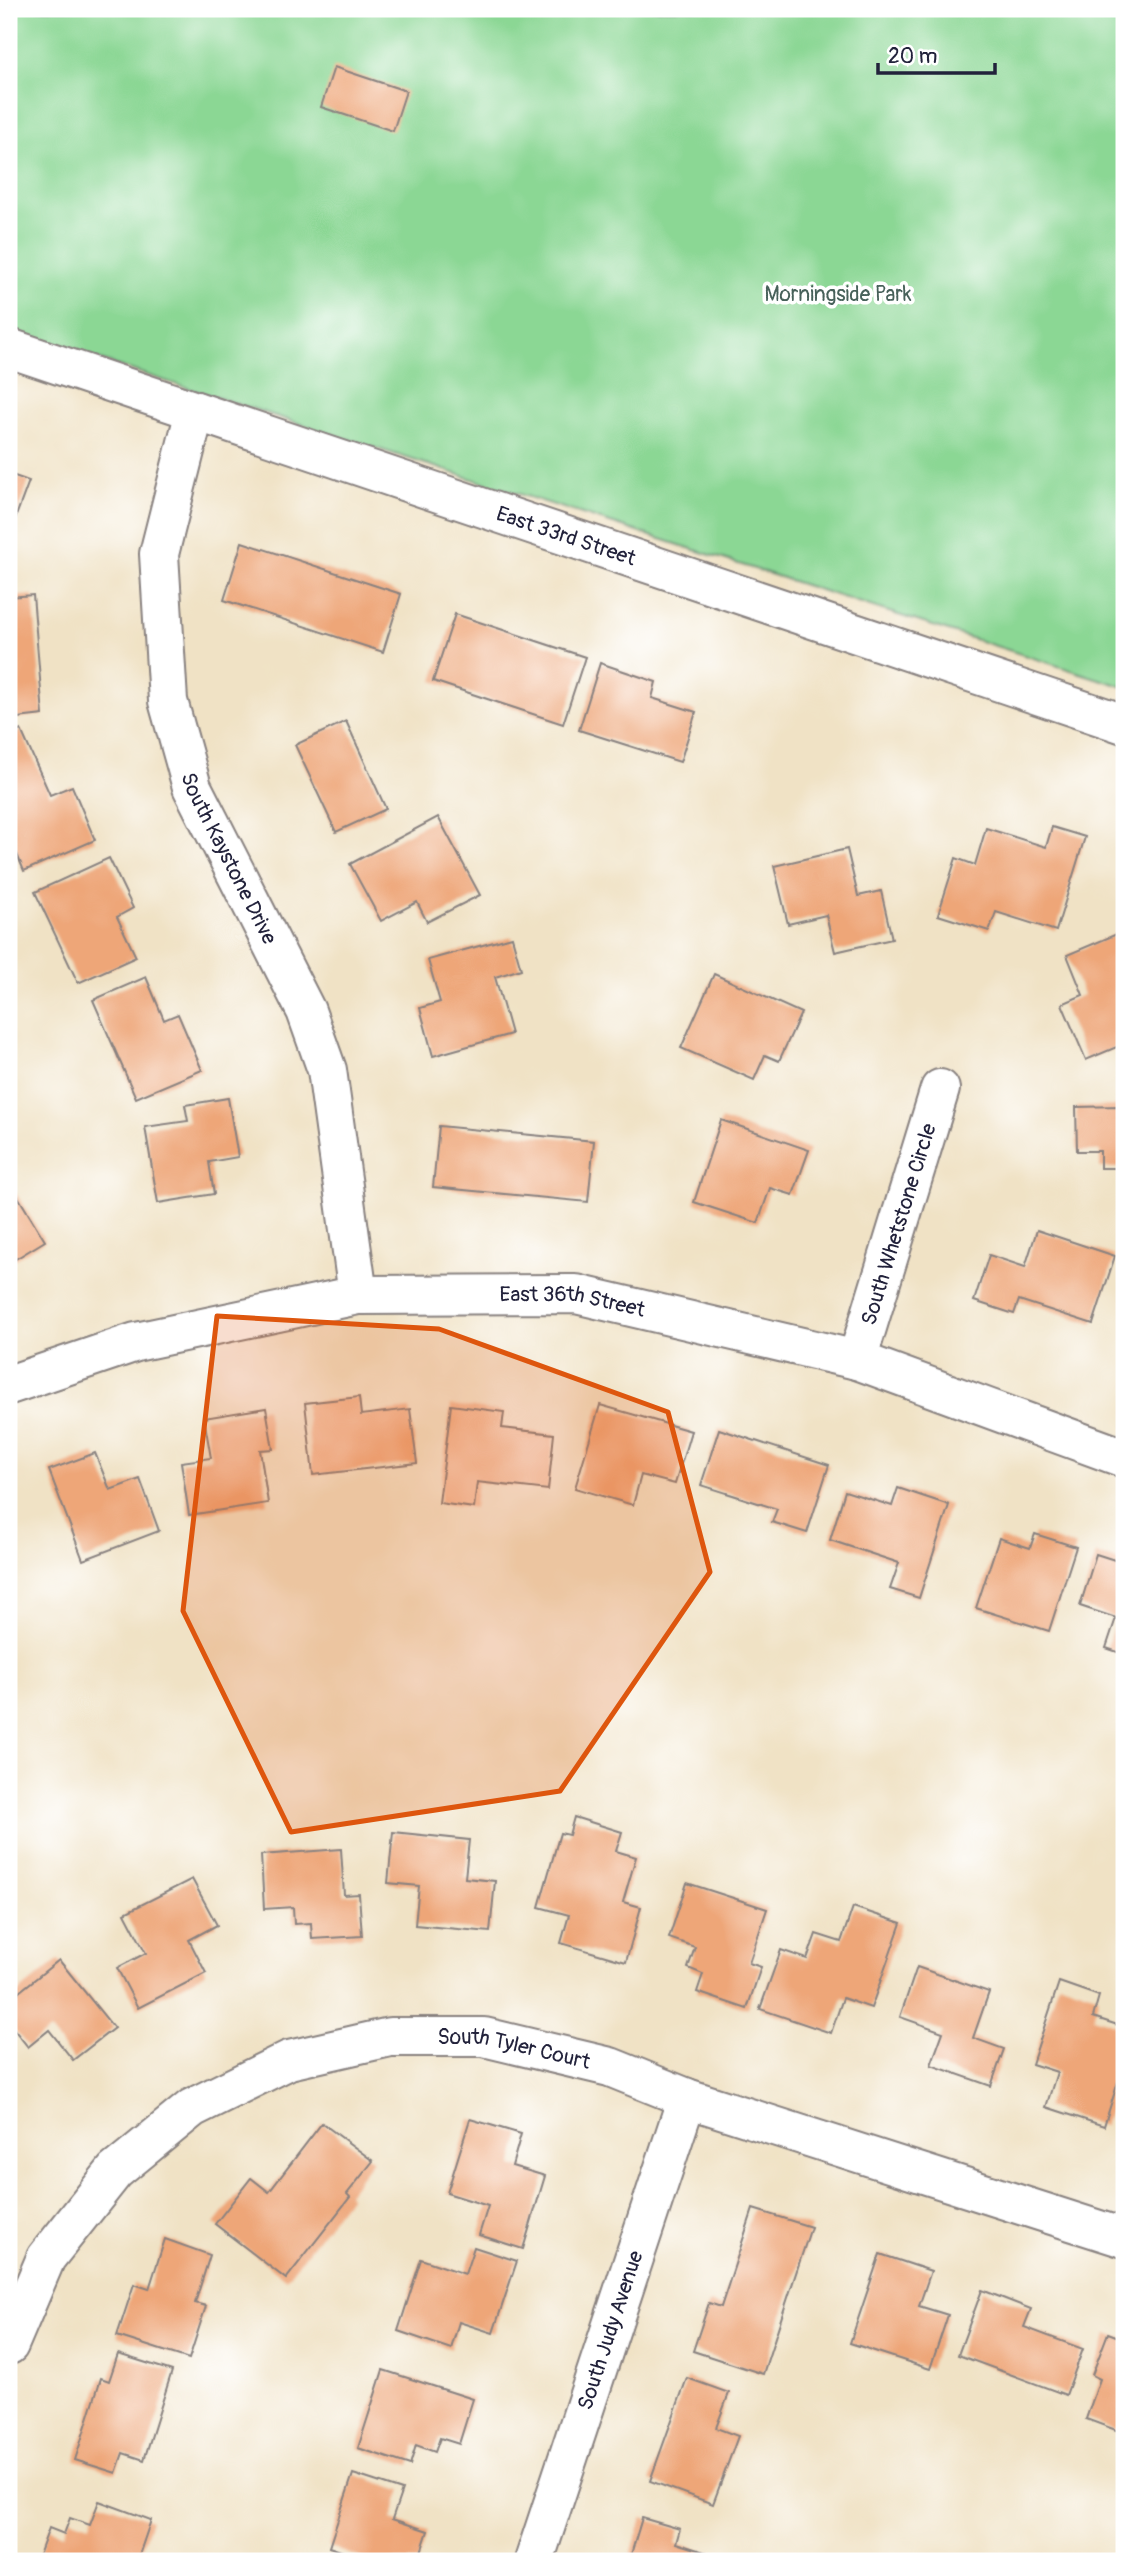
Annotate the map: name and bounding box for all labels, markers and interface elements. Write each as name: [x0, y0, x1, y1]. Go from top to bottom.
scale bar: [878, 32, 995, 76]
text: 20 m: [888, 43, 937, 70]
park label: Morningside Park: [764, 281, 912, 308]
street label: East 33rd Street: [493, 500, 640, 572]
street label: South Kaystone Drive: [175, 769, 283, 949]
street label: South Whetstone Circle: [855, 1119, 942, 1328]
street label: East 36th Street: [499, 1281, 648, 1323]
street label: South Tyler Court: [438, 2023, 593, 2075]
street label: South Judy Avenue: [571, 2247, 649, 2413]

